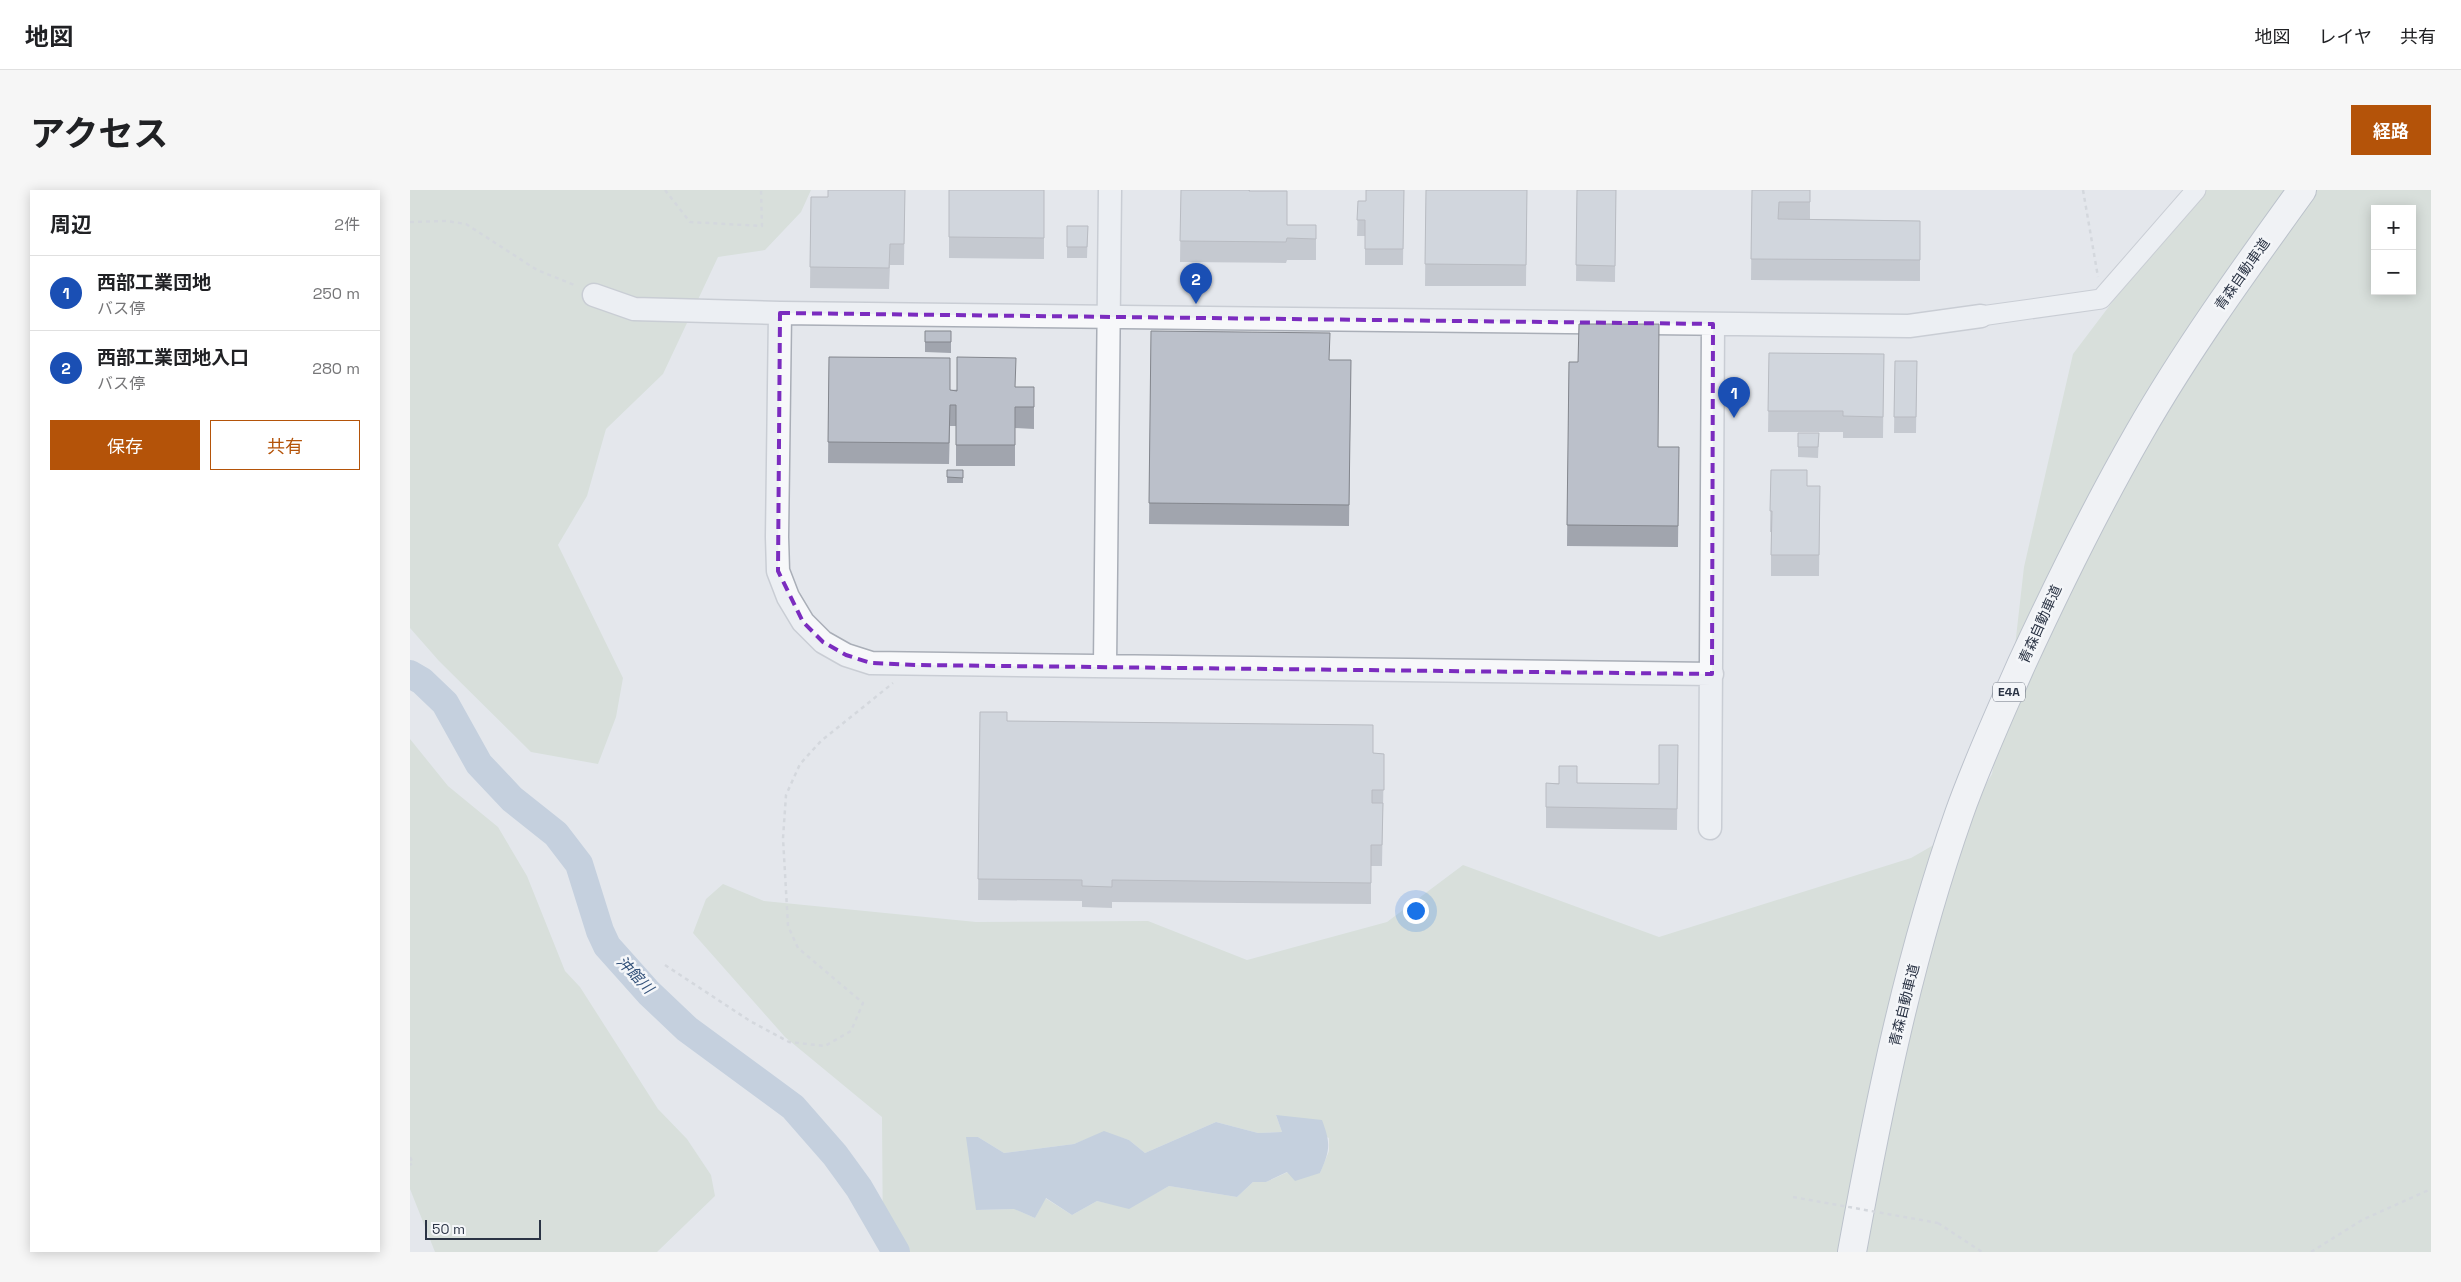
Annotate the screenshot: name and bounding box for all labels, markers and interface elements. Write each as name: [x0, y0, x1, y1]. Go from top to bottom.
text: 地図: [25, 21, 73, 52]
text: 地図: [2255, 25, 2291, 48]
text: レイヤ: [2319, 25, 2372, 48]
text: 共有: [2400, 25, 2436, 48]
button: 経路: [2351, 105, 2431, 155]
text: アクセス: [30, 112, 168, 156]
map controls: [2371, 205, 2416, 295]
button: +: [2371, 205, 2416, 250]
text: 周辺: [50, 211, 92, 238]
text: 2件: [334, 214, 360, 235]
street label: 青森自動車道: [2211, 234, 2273, 314]
button: −: [2371, 250, 2416, 295]
pin: 2: [1180, 263, 1212, 304]
text: 西部工業団地: [97, 270, 211, 295]
text: 1: [62, 283, 70, 304]
text: 250 m: [313, 283, 360, 304]
text: バス停: [97, 298, 145, 319]
text: 西部工業団地入口: [97, 345, 249, 370]
text: 2: [61, 358, 71, 379]
text: 280 m: [312, 358, 360, 379]
text: バス停: [97, 373, 145, 394]
pin: 1: [1718, 377, 1750, 418]
button: 保存: [50, 420, 200, 470]
button: 共有: [210, 420, 360, 470]
street label: 青森自動車道: [2015, 582, 2065, 666]
road number: E4A: [1993, 682, 2025, 702]
your location: [1403, 898, 1429, 924]
water label: 沖館川: [613, 952, 659, 999]
street label: 青森自動車道: [1885, 962, 1923, 1048]
scale bar: [425, 1217, 541, 1240]
text: 50 m: [432, 1220, 465, 1238]

